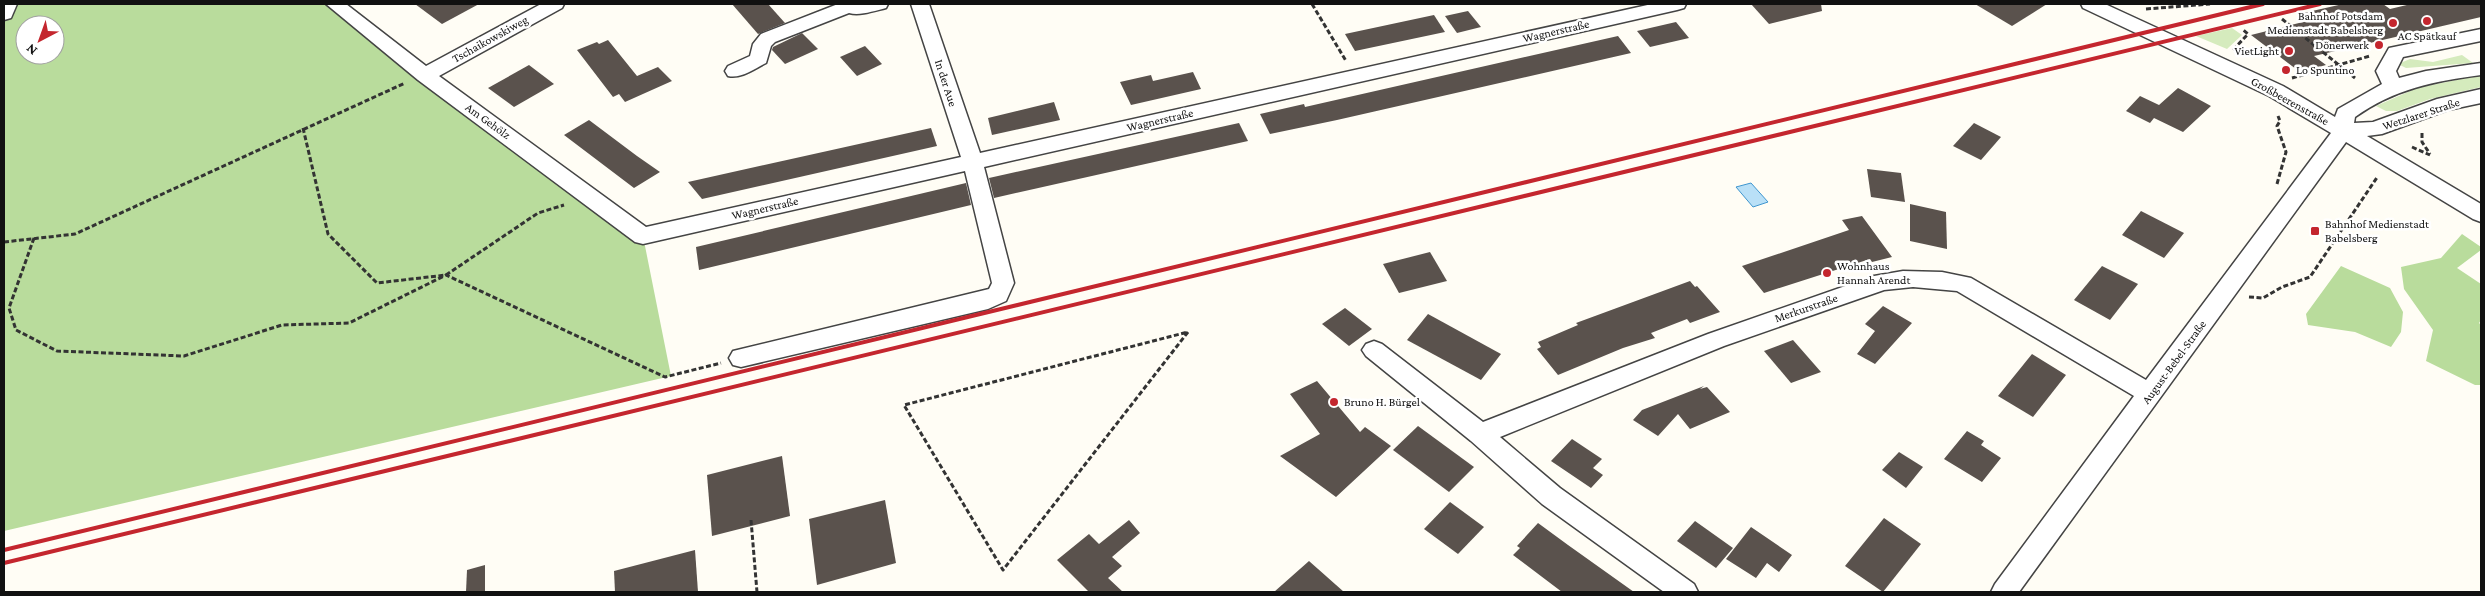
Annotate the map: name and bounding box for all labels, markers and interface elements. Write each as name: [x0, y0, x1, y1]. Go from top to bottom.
place label: Bahnhof Potsdam Medienstadt Babelsberg: [2267, 9, 2383, 37]
street label: Tschaikowskiweg: [450, 12, 531, 66]
north arrow: [15, 15, 65, 65]
marker: AC Spätkauf: [2421, 15, 2433, 27]
street label: Wagnerstraße: [1521, 17, 1591, 45]
marker: Bahnhof Potsdam Medienstadt Babelsberg: [2387, 17, 2399, 29]
place label: AC Spätkauf: [2398, 29, 2458, 43]
place label: Dönerwerk: [2315, 38, 2369, 52]
marker: Dönerwerk: [2373, 39, 2385, 51]
text: N: [22, 40, 40, 59]
place label: VietLight: [2235, 44, 2280, 58]
marker: VietLight: [2283, 45, 2295, 57]
street label: In der Aue: [932, 58, 960, 108]
place label: Lo Spuntino: [2296, 63, 2354, 77]
marker: Lo Spuntino: [2280, 64, 2292, 76]
street label: Großbeerenstraße: [2249, 74, 2331, 128]
street label: Wetzlarer Straße: [2381, 95, 2461, 133]
street label: Am Gehölz: [463, 100, 513, 142]
street label: Wagnerstraße: [1125, 106, 1195, 134]
street label: Wagnerstraße: [730, 194, 800, 222]
place label: Bahnhof Medienstadt Babelsberg: [2325, 217, 2430, 245]
marker: Bahnhof Medienstadt Babelsberg: [2309, 225, 2321, 237]
place label: Wohnhaus Hannah Arendt: [1837, 259, 1911, 287]
marker: Wohnhaus Hannah Arendt: [1821, 267, 1833, 279]
street label: Merkurstraße: [1773, 291, 1839, 325]
street label: August-Bebel-Straße: [2139, 317, 2209, 407]
place label: Bruno H. Bürgel: [1344, 395, 1420, 409]
marker: Bruno H. Bürgel: [1328, 396, 1340, 408]

